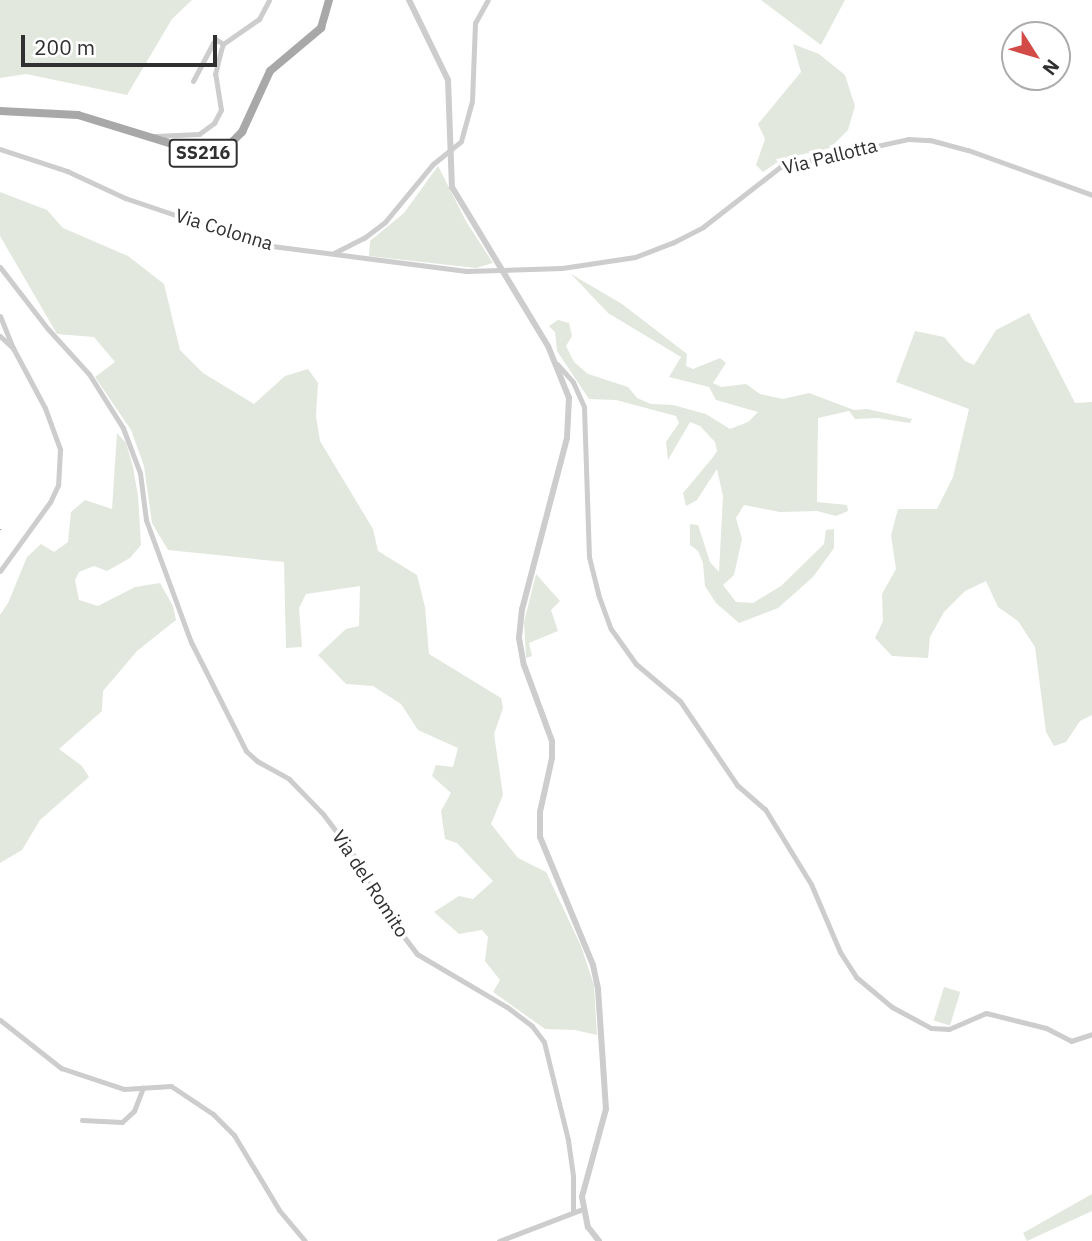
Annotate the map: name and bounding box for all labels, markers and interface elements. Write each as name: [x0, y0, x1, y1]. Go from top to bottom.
scale bar: [24, 21, 220, 65]
north arrow: [1001, 21, 1071, 91]
text: 200 m: [34, 33, 95, 61]
text: N: [1037, 55, 1065, 80]
street label: Via Pallotta: [780, 134, 880, 180]
road number: SS216: [168, 138, 238, 168]
street label: Via Colonna: [172, 204, 276, 256]
street label: Via del Romito: [327, 826, 413, 942]

